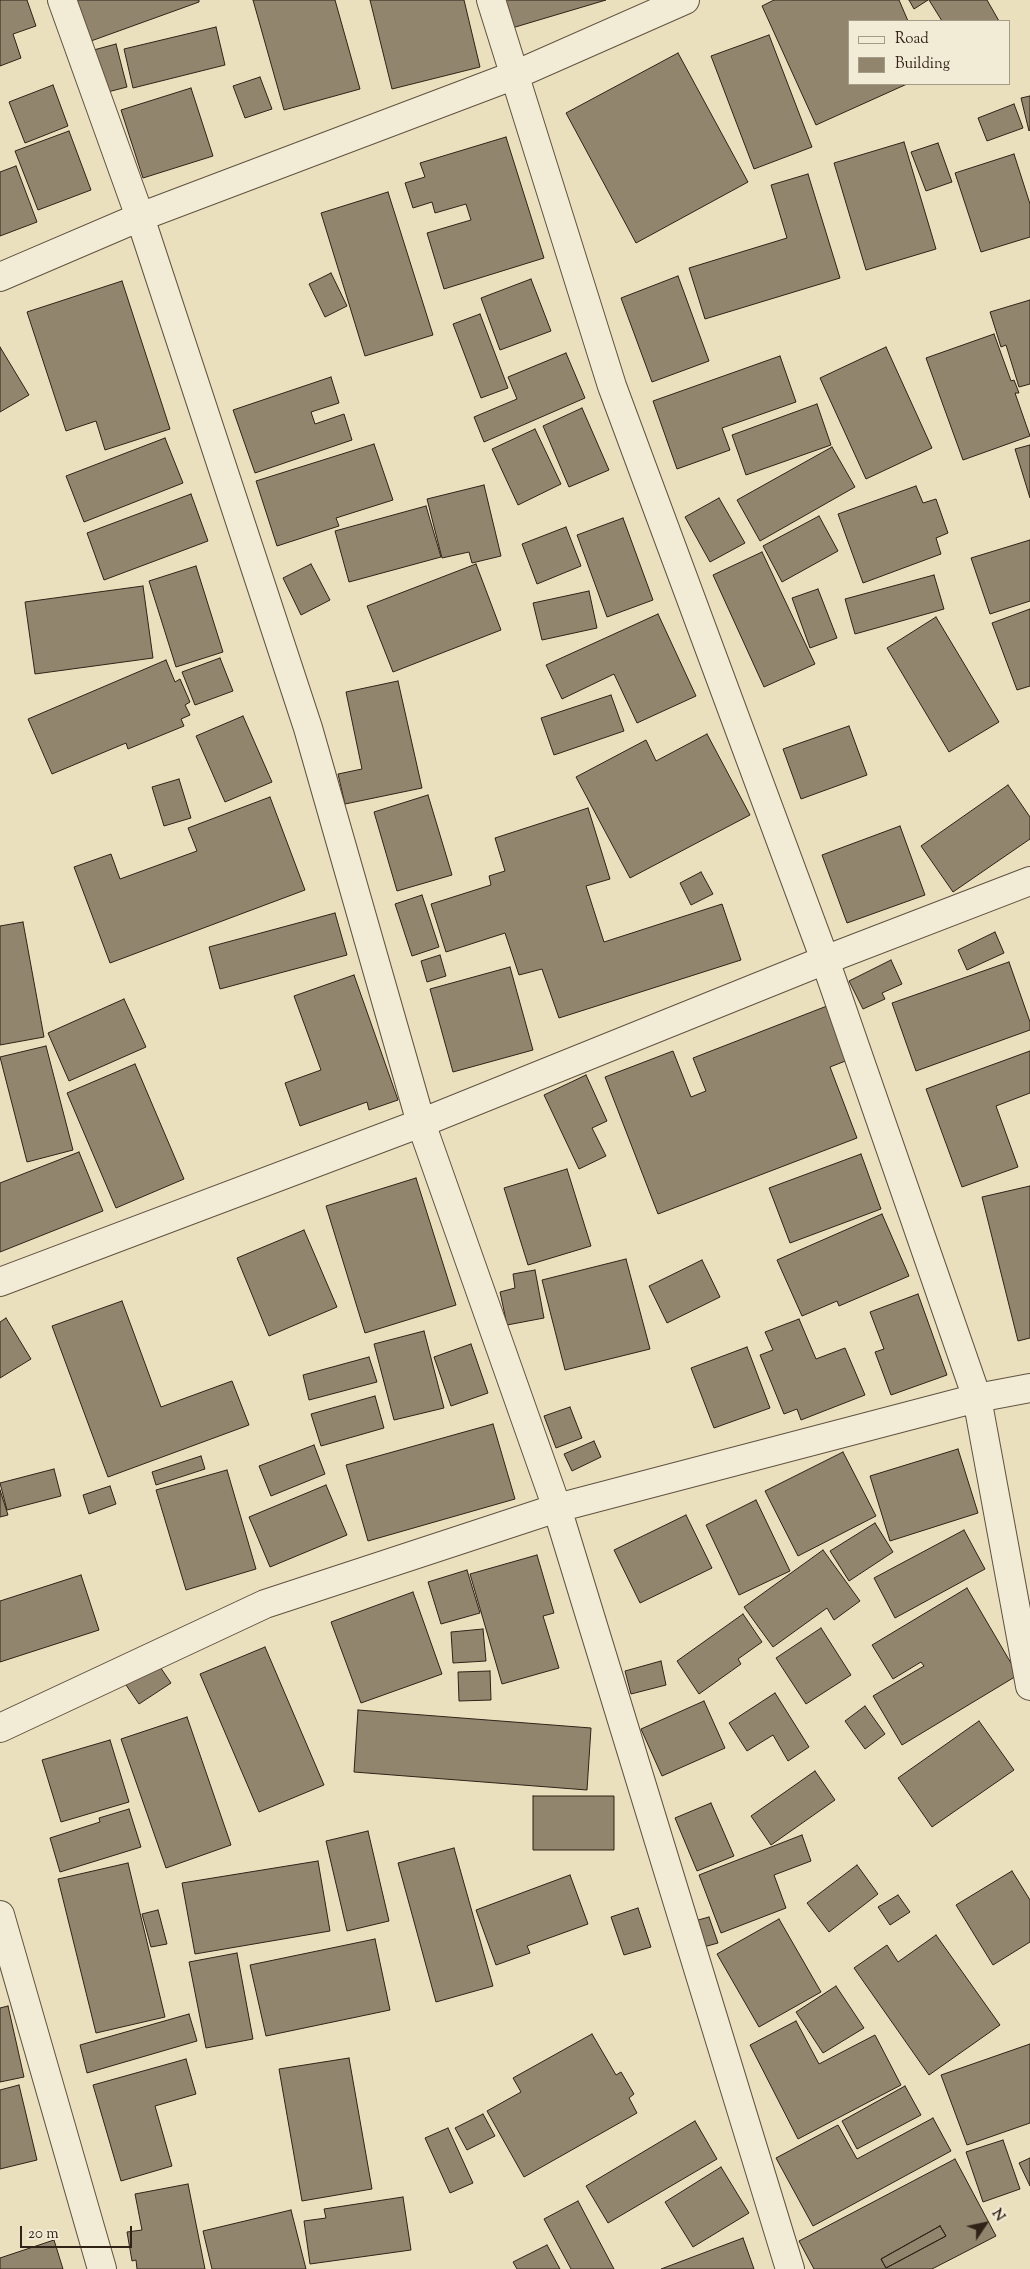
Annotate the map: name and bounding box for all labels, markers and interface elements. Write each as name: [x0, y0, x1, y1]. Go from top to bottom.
legend: [848, 20, 1010, 85]
text: Road: [895, 29, 929, 50]
text: Building: [895, 54, 950, 75]
north arrow: [960, 2199, 1010, 2249]
text: N: [986, 2205, 1009, 2226]
scale bar: [22, 2216, 135, 2248]
text: 20 m: [28, 2224, 59, 2245]

